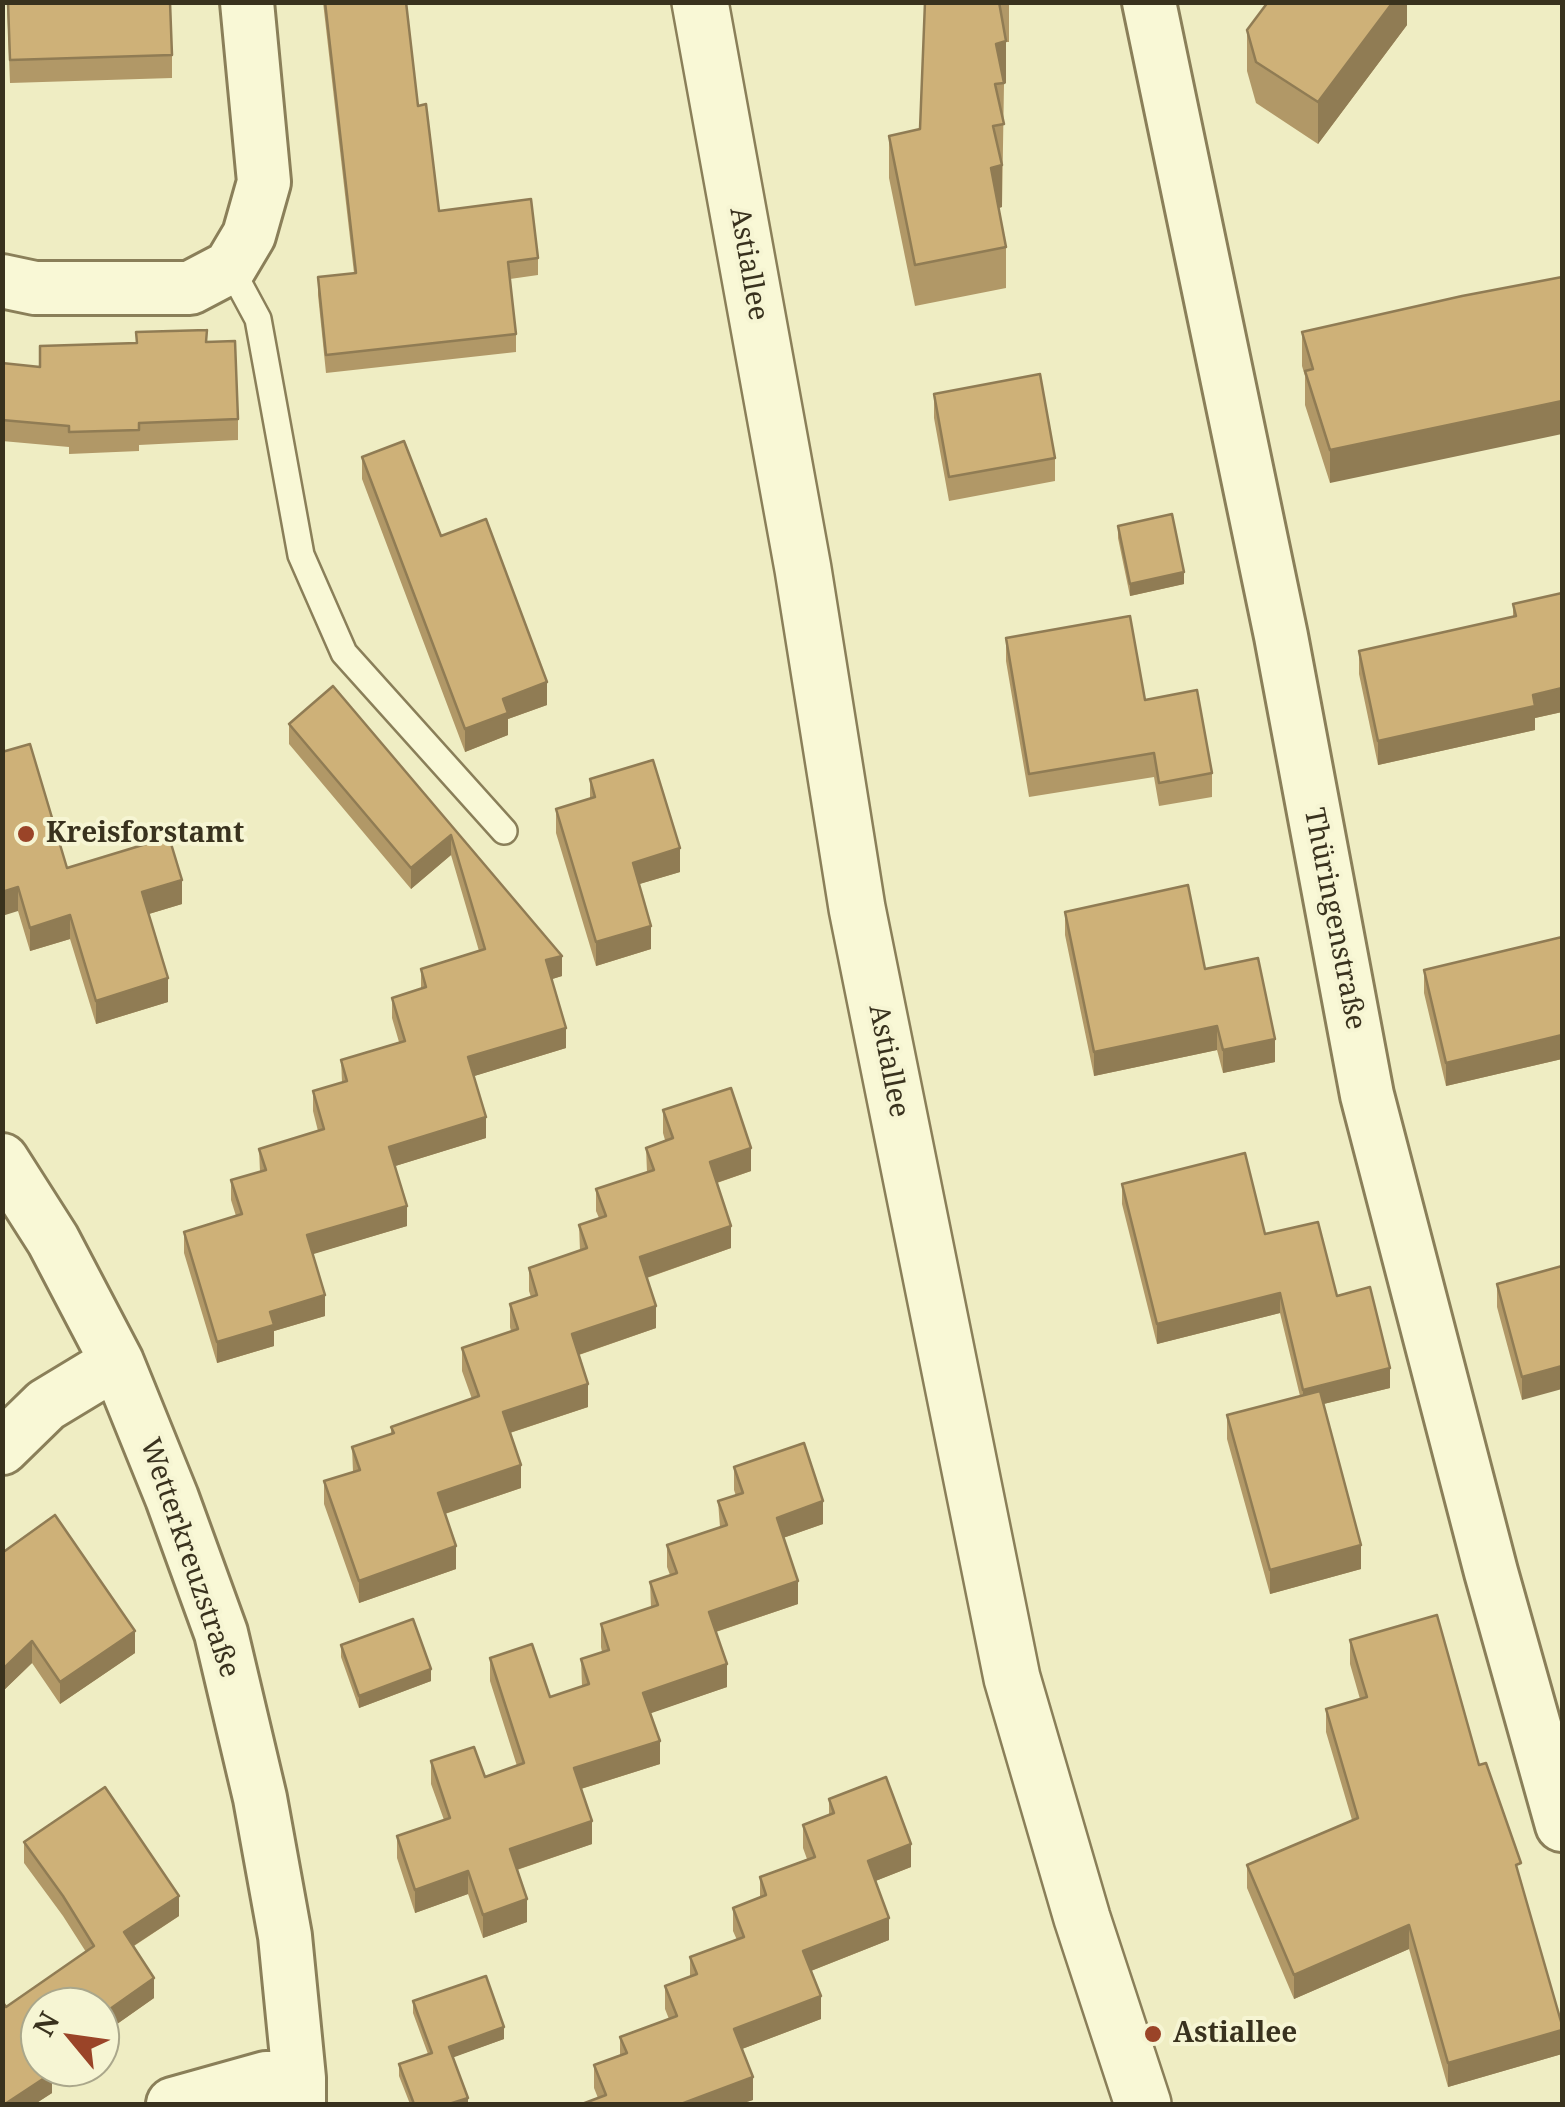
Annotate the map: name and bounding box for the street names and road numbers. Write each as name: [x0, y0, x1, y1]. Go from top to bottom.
street label: Astiallee: [722, 205, 774, 323]
street label: Thüringenstraße: [1296, 805, 1372, 1033]
street label: Astiallee: [861, 1002, 915, 1120]
street label: Wetterkreuzstraße: [132, 1434, 246, 1682]

